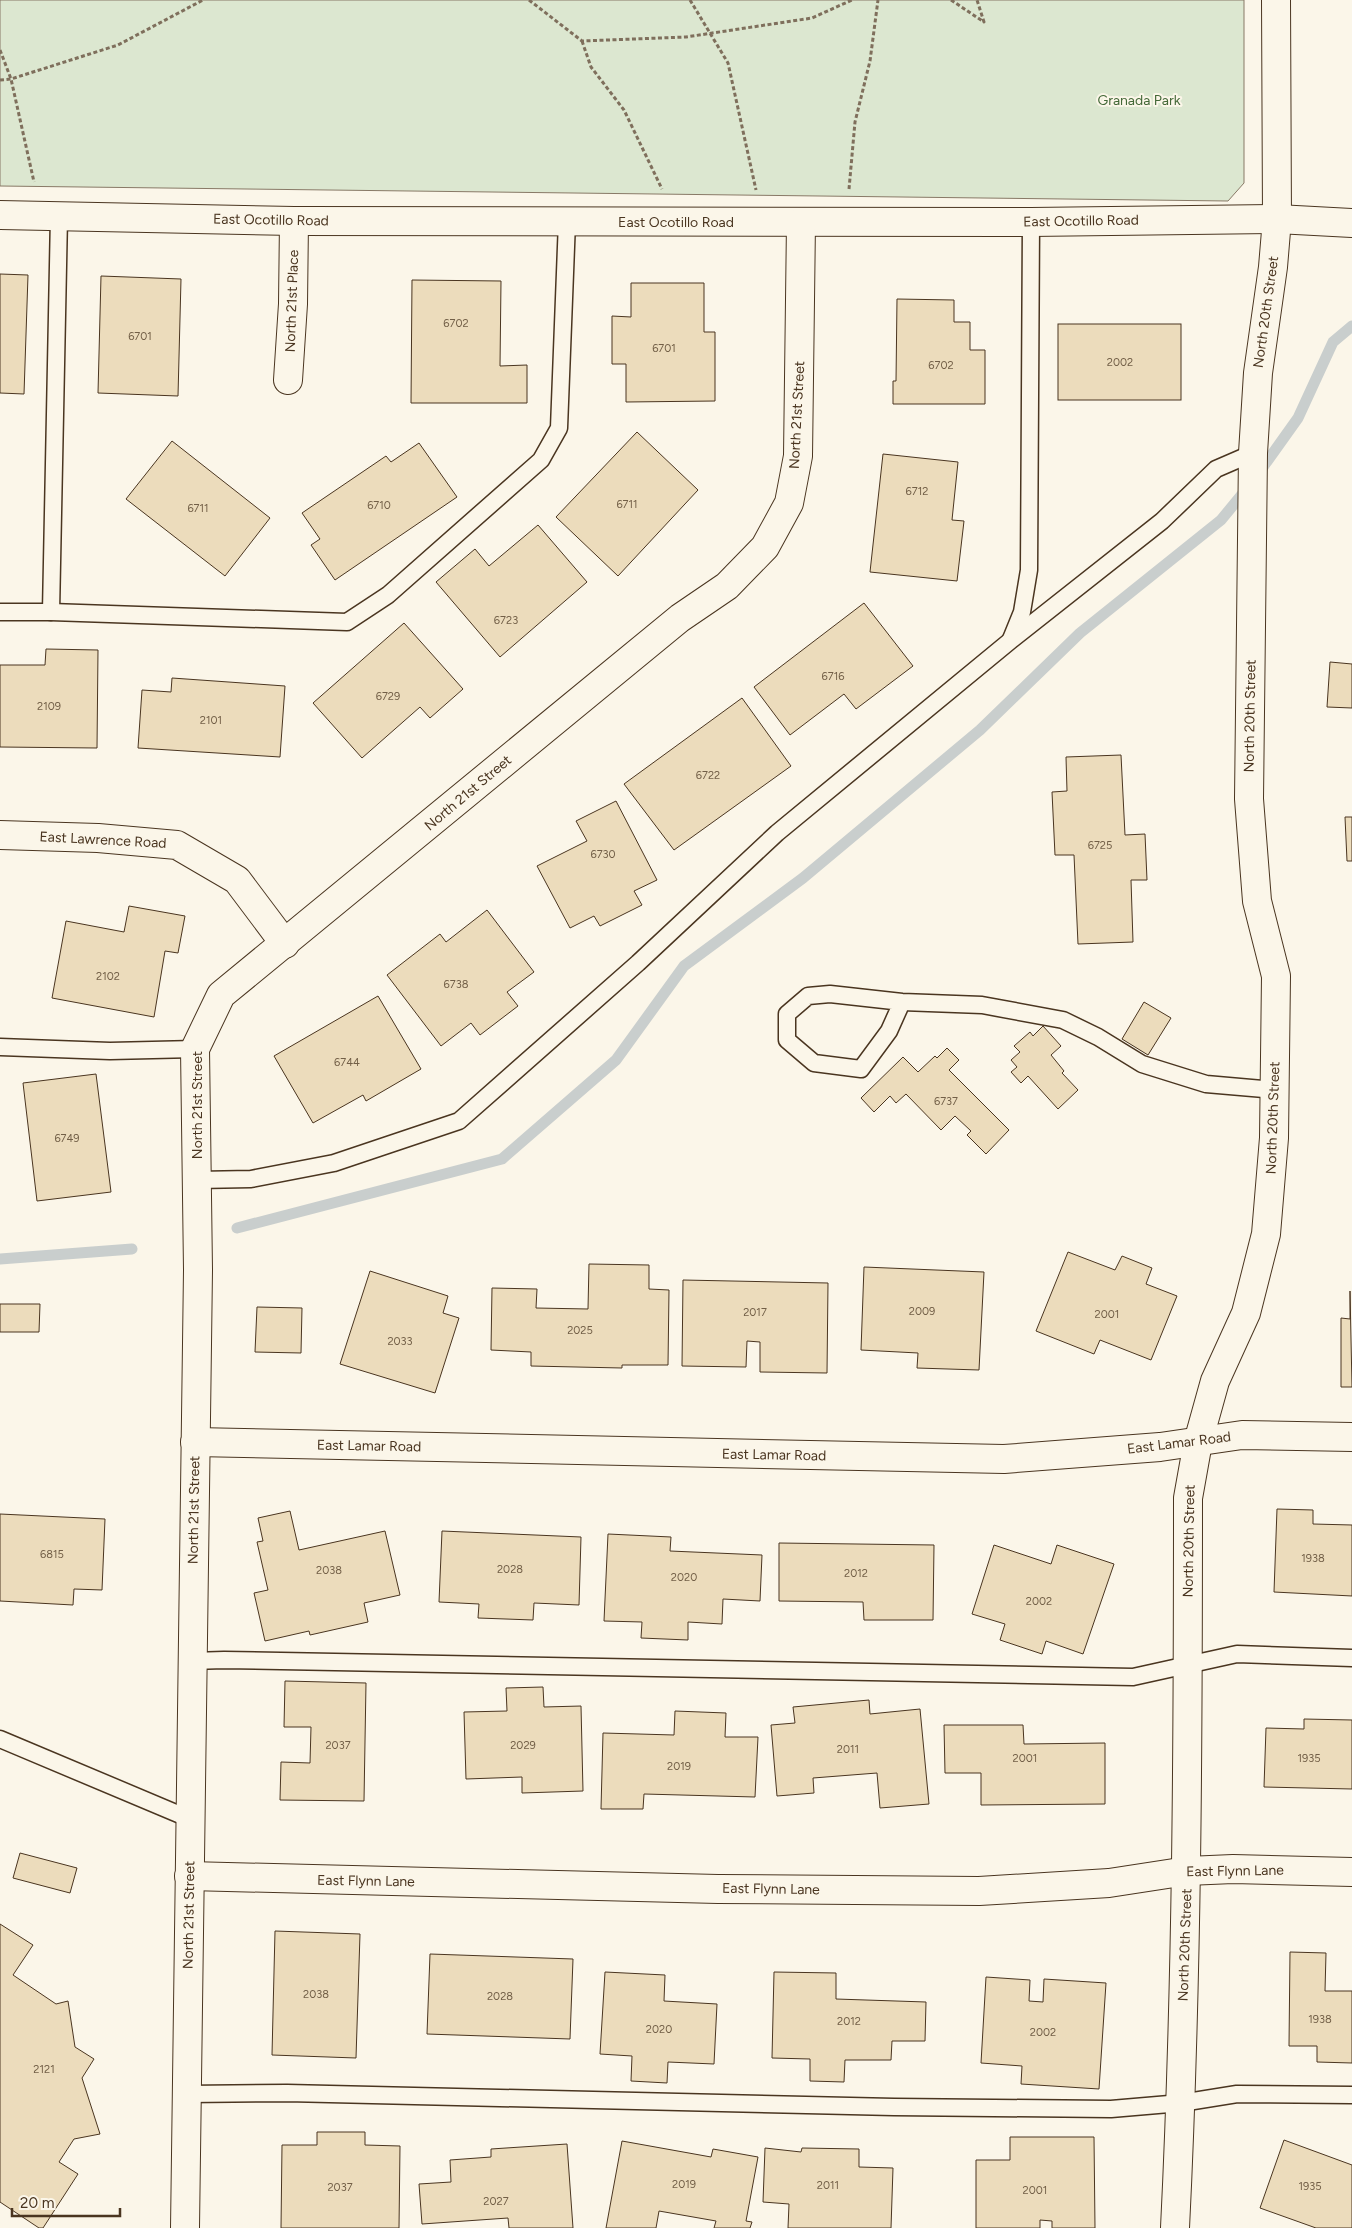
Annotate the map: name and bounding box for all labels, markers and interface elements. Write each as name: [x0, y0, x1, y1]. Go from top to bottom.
park label: Granada Park: [1098, 92, 1181, 109]
street label: East Ocotillo Road: [213, 210, 329, 230]
street label: East Ocotillo Road: [1023, 211, 1139, 231]
street label: East Ocotillo Road: [618, 214, 734, 231]
street label: North 21st Place: [282, 249, 302, 353]
street label: North 20th Street: [1250, 255, 1282, 369]
house number: 6702: [443, 317, 469, 330]
house number: 6701: [128, 330, 152, 343]
house number: 6701: [652, 342, 676, 355]
house number: 2002: [1107, 356, 1133, 369]
house number: 6702: [928, 359, 954, 372]
street label: North 21st Street: [786, 360, 808, 470]
house number: 6712: [906, 485, 928, 498]
house number: 6711: [616, 498, 638, 511]
house number: 6710: [367, 499, 391, 512]
house number: 6711: [187, 502, 209, 515]
house number: 6723: [494, 614, 518, 627]
street label: North 20th Street: [1241, 659, 1259, 773]
house number: 6716: [822, 670, 844, 683]
house number: 6729: [376, 690, 400, 703]
house number: 2109: [37, 700, 61, 713]
house number: 2101: [200, 714, 222, 727]
street label: North 21st Street: [421, 752, 515, 834]
house number: 6722: [696, 769, 720, 782]
street label: East Lawrence Road: [39, 828, 167, 852]
house number: 6725: [1088, 839, 1112, 852]
house number: 6730: [590, 848, 616, 861]
house number: 2102: [96, 970, 120, 983]
house number: 6738: [444, 978, 469, 991]
street label: North 21st Street: [189, 1051, 206, 1159]
house number: 6744: [334, 1056, 360, 1069]
street label: North 20th Street: [1263, 1061, 1283, 1175]
house number: 6737: [934, 1095, 958, 1108]
house number: 6749: [54, 1132, 80, 1145]
house number: 2009: [909, 1305, 935, 1318]
house number: 2017: [743, 1306, 767, 1319]
house number: 2001: [1095, 1308, 1119, 1321]
house number: 2025: [567, 1324, 593, 1337]
house number: 2033: [387, 1335, 413, 1348]
street label: East Lamar Road: [1126, 1428, 1232, 1458]
street label: East Lamar Road: [317, 1437, 421, 1455]
street label: East Lamar Road: [722, 1446, 826, 1464]
street label: North 21st Street: [185, 1456, 203, 1564]
street label: North 20th Street: [1180, 1484, 1198, 1598]
house number: 6815: [40, 1548, 64, 1561]
house number: 1938: [1301, 1552, 1325, 1565]
house number: 2028: [497, 1563, 523, 1576]
house number: 2038: [316, 1564, 342, 1577]
house number: 2012: [844, 1567, 868, 1580]
house number: 2020: [671, 1571, 697, 1584]
house number: 2002: [1026, 1595, 1052, 1608]
house number: 2037: [325, 1739, 351, 1752]
house number: 2029: [510, 1739, 536, 1752]
house number: 2011: [837, 1743, 859, 1756]
house number: 2001: [1013, 1752, 1037, 1765]
house number: 1935: [1297, 1752, 1321, 1765]
house number: 2019: [667, 1760, 691, 1773]
street label: North 21st Street: [180, 1861, 198, 1969]
street label: East Flynn Lane: [1186, 1862, 1284, 1880]
street label: East Flynn Lane: [317, 1872, 415, 1890]
street label: East Flynn Lane: [722, 1880, 820, 1898]
street label: North 20th Street: [1175, 1888, 1195, 2002]
house number: 2038: [303, 1988, 329, 2001]
house number: 2028: [487, 1990, 513, 2003]
house number: 1938: [1308, 2013, 1332, 2026]
house number: 2012: [837, 2015, 861, 2028]
house number: 2020: [646, 2023, 672, 2036]
house number: 2002: [1030, 2026, 1056, 2039]
house number: 2121: [33, 2063, 55, 2076]
house number: 2019: [672, 2178, 696, 2191]
house number: 2011: [817, 2179, 839, 2192]
house number: 1935: [1298, 2180, 1322, 2193]
house number: 2037: [327, 2181, 353, 2194]
house number: 2001: [1023, 2184, 1047, 2197]
scale bar: [12, 2186, 120, 2218]
text: 20 m: [20, 2194, 54, 2212]
house number: 2027: [483, 2195, 509, 2208]

